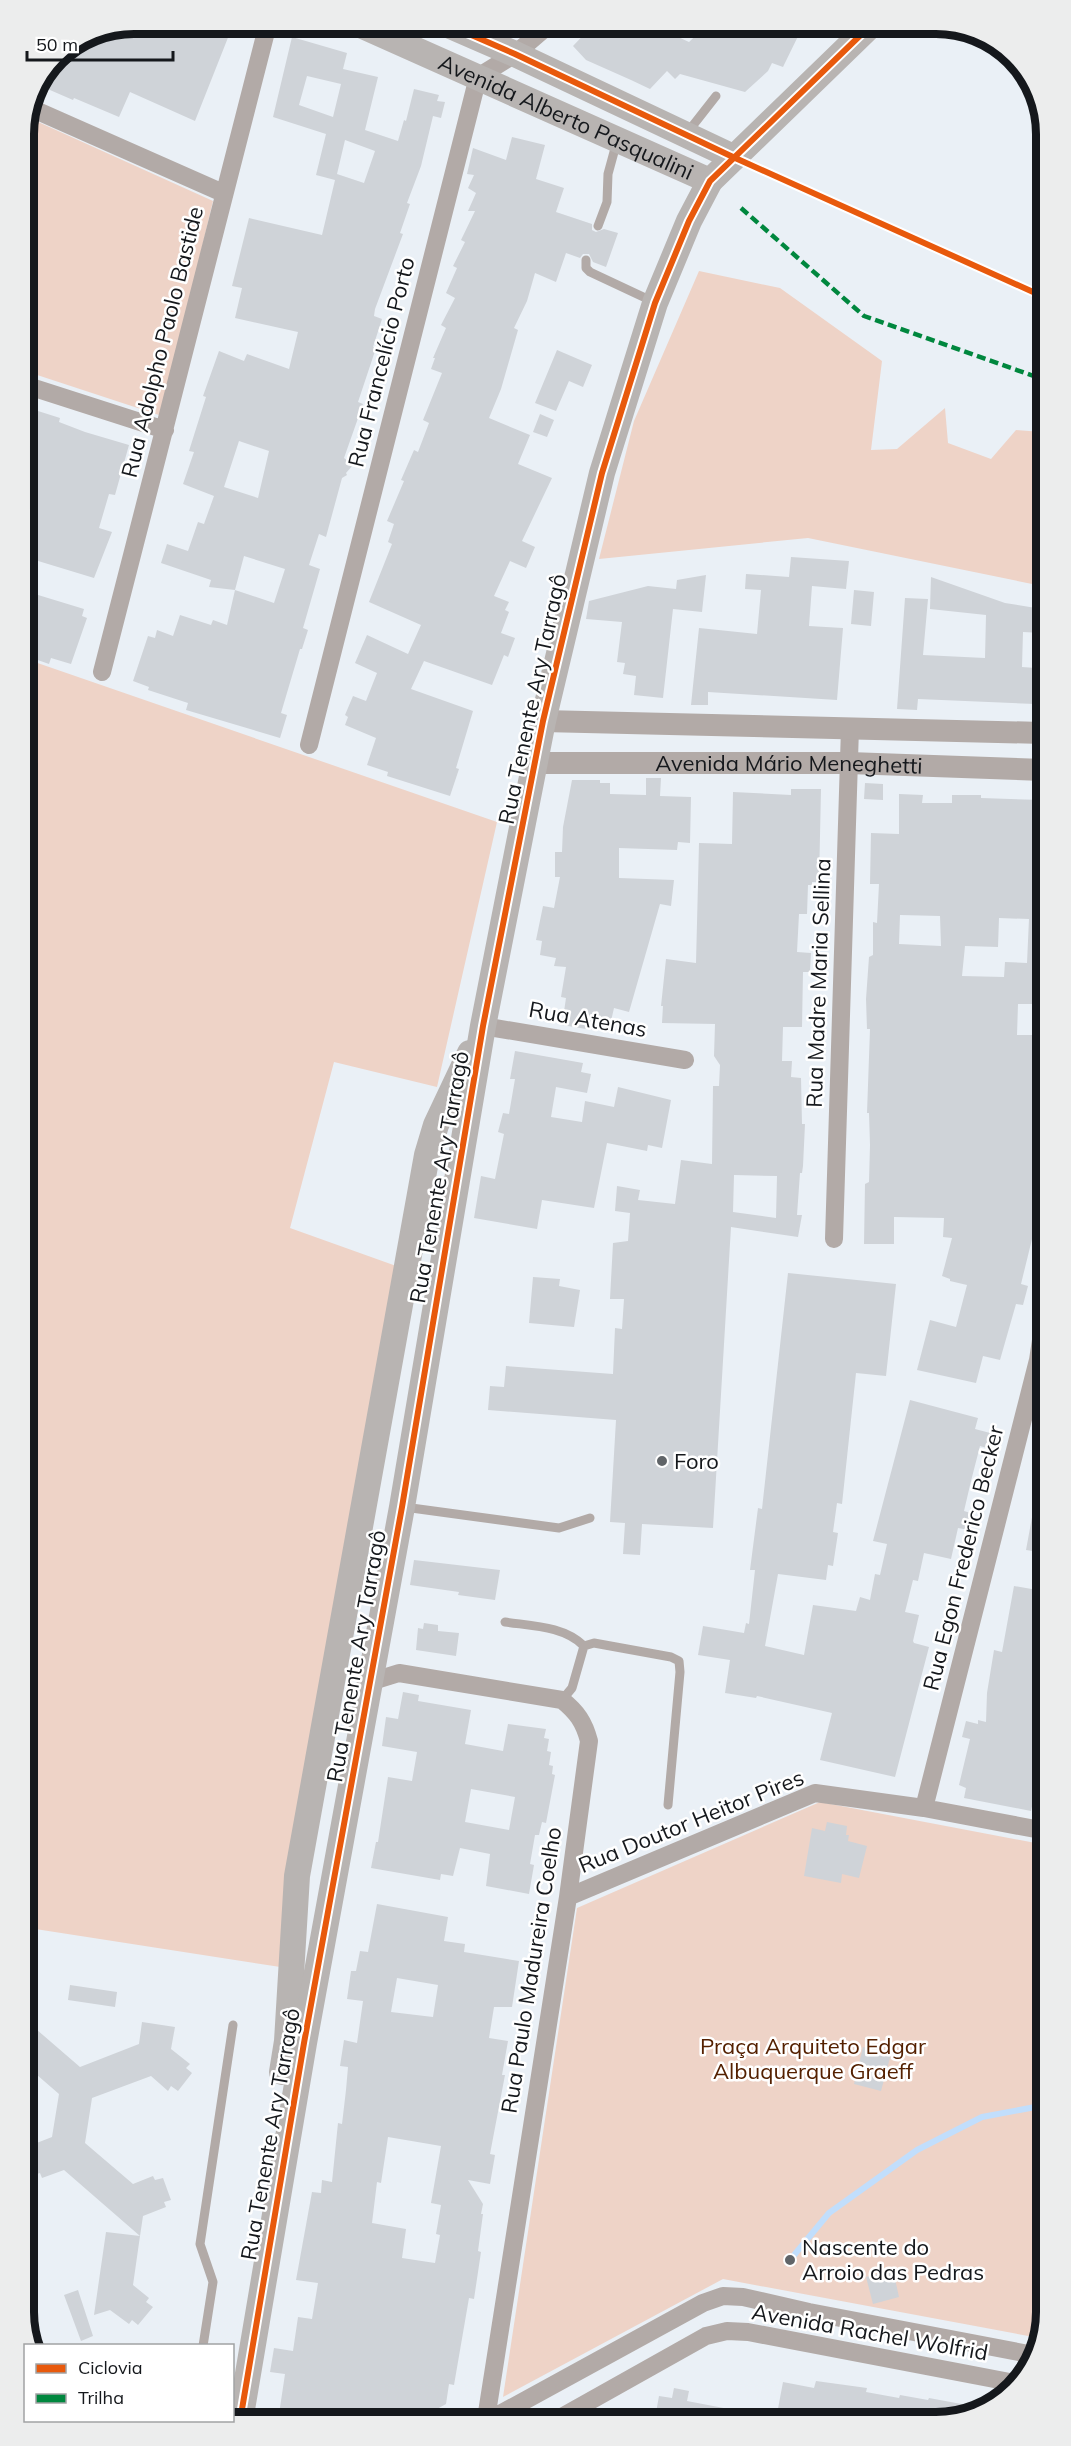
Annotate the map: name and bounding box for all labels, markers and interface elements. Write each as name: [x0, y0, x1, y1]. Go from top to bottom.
scale bar: [27, 24, 172, 62]
text: 50 m: [36, 33, 78, 56]
street label: Avenida Alberto Pasqualini: [434, 48, 698, 186]
street label: Rua Adolpho Paolo Bastide: [115, 204, 209, 480]
street label: Rua Francelício Porto: [341, 254, 421, 470]
street label: Rua Tenente Ary Tarragô: [492, 571, 572, 827]
street label: Avenida Mário Meneghetti: [655, 749, 923, 780]
street label: Rua Madre Maria Sellina: [800, 858, 836, 1108]
street label: Rua Atenas: [527, 995, 649, 1043]
street label: Rua Tenente Ary Tarragô: [403, 1049, 475, 1305]
street label: Rua Egon Frederico Becker: [916, 1422, 1010, 1694]
place label: Foro: [674, 1447, 719, 1475]
marker: Foro: [655, 1454, 669, 1468]
street label: Rua Tenente Ary Tarragô: [320, 1528, 392, 1784]
street label: Rua Doutor Heitor Pires: [574, 1763, 808, 1879]
street label: Rua Paulo Madureira Coelho: [495, 1825, 567, 2115]
street label: Rua Tenente Ary Tarragô: [234, 2006, 306, 2262]
park label: Praça Arquiteto Edgar Albuquerque Graeff: [700, 2032, 926, 2085]
place label: Nascente do Arroio das Pedras: [802, 2233, 984, 2286]
marker: Nascente do Arroio das Pedras: [783, 2253, 797, 2267]
street label: Avenida Rachel Wolfrid: [750, 2297, 990, 2367]
legend: [24, 2344, 234, 2422]
text: Ciclovia: [78, 2356, 143, 2379]
text: Trilha: [78, 2386, 124, 2409]

